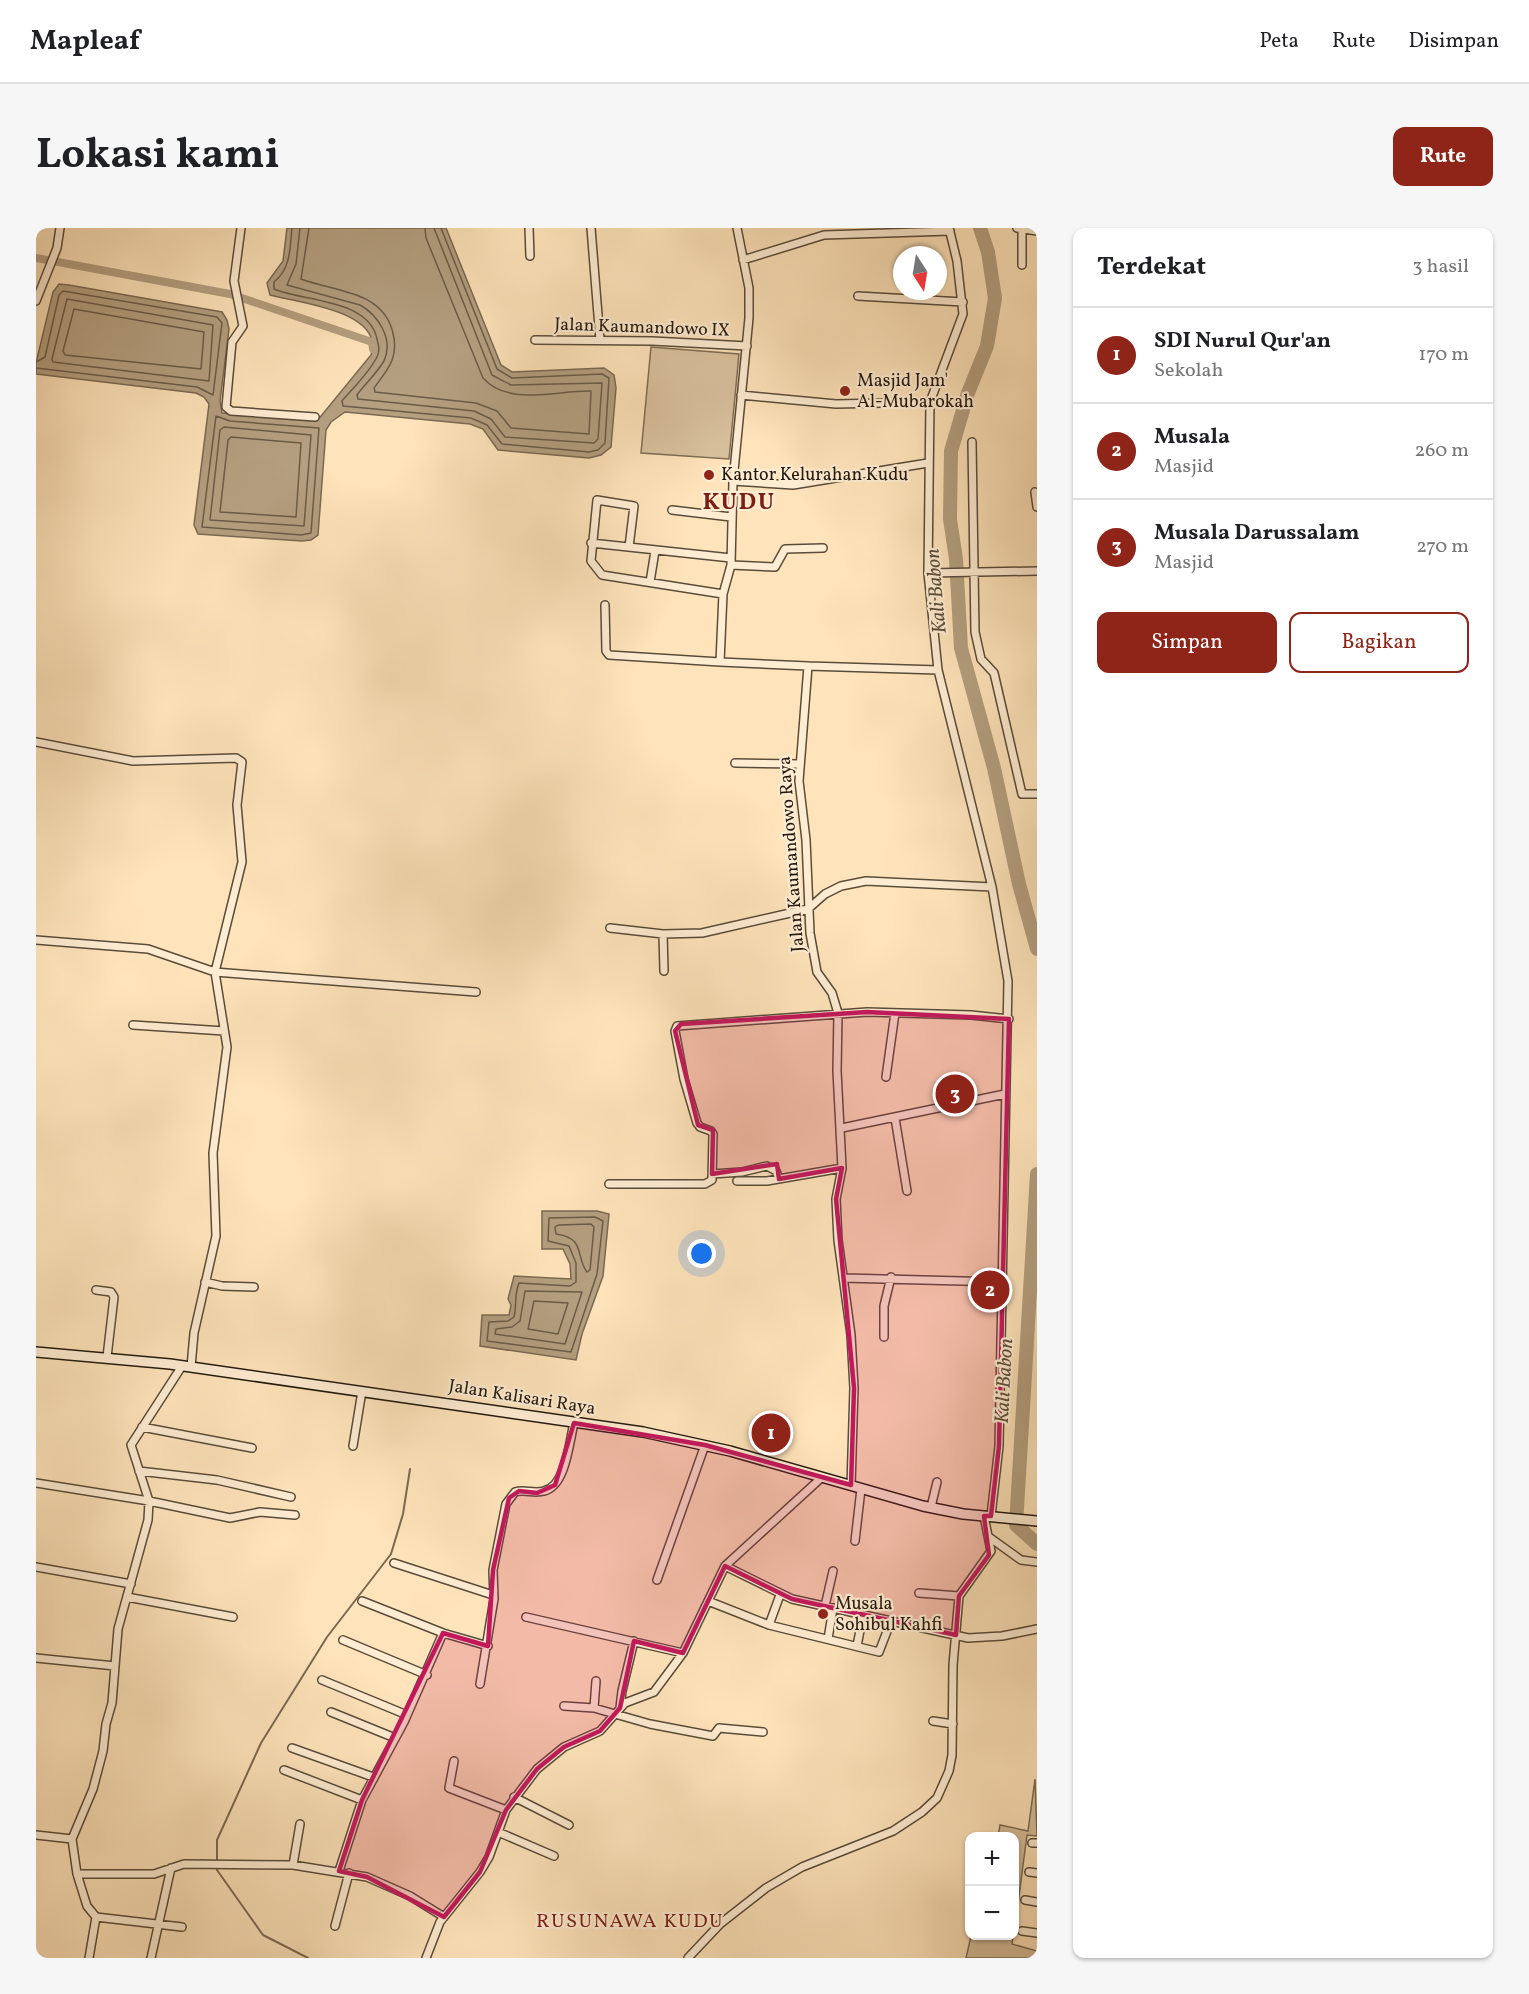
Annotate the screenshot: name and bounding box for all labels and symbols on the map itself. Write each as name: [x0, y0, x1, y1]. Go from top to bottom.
north arrow: [893, 246, 947, 300]
street label: Jalan Kaumandowo IX: [554, 312, 730, 344]
place label: Masjid Jam' Al-Mubarokah: [857, 369, 974, 415]
marker: Masjid Jam' Al-Mubarokah: [838, 384, 852, 398]
place label: Kantor Kelurahan Kudu: [721, 463, 909, 488]
marker: Kantor Kelurahan Kudu: [702, 468, 716, 482]
district label: KUDU: [702, 486, 776, 520]
water label: Kali Babon: [919, 547, 955, 635]
street label: Jalan Kaumandowo Raya: [773, 755, 811, 953]
pin: 3: [936, 1072, 974, 1116]
your location: [687, 1239, 716, 1268]
pin: 2: [970, 1268, 1010, 1312]
water label: Kali Babon: [989, 1338, 1021, 1424]
street label: Jalan Kalisari Raya: [447, 1374, 597, 1422]
pin: 1: [752, 1410, 790, 1456]
place label: Musala Sohibul Kahfi: [835, 1592, 943, 1638]
marker: Musala Sohibul Kahfi: [816, 1607, 830, 1621]
district label: RUSUNAWA KUDU: [536, 1908, 724, 1936]

